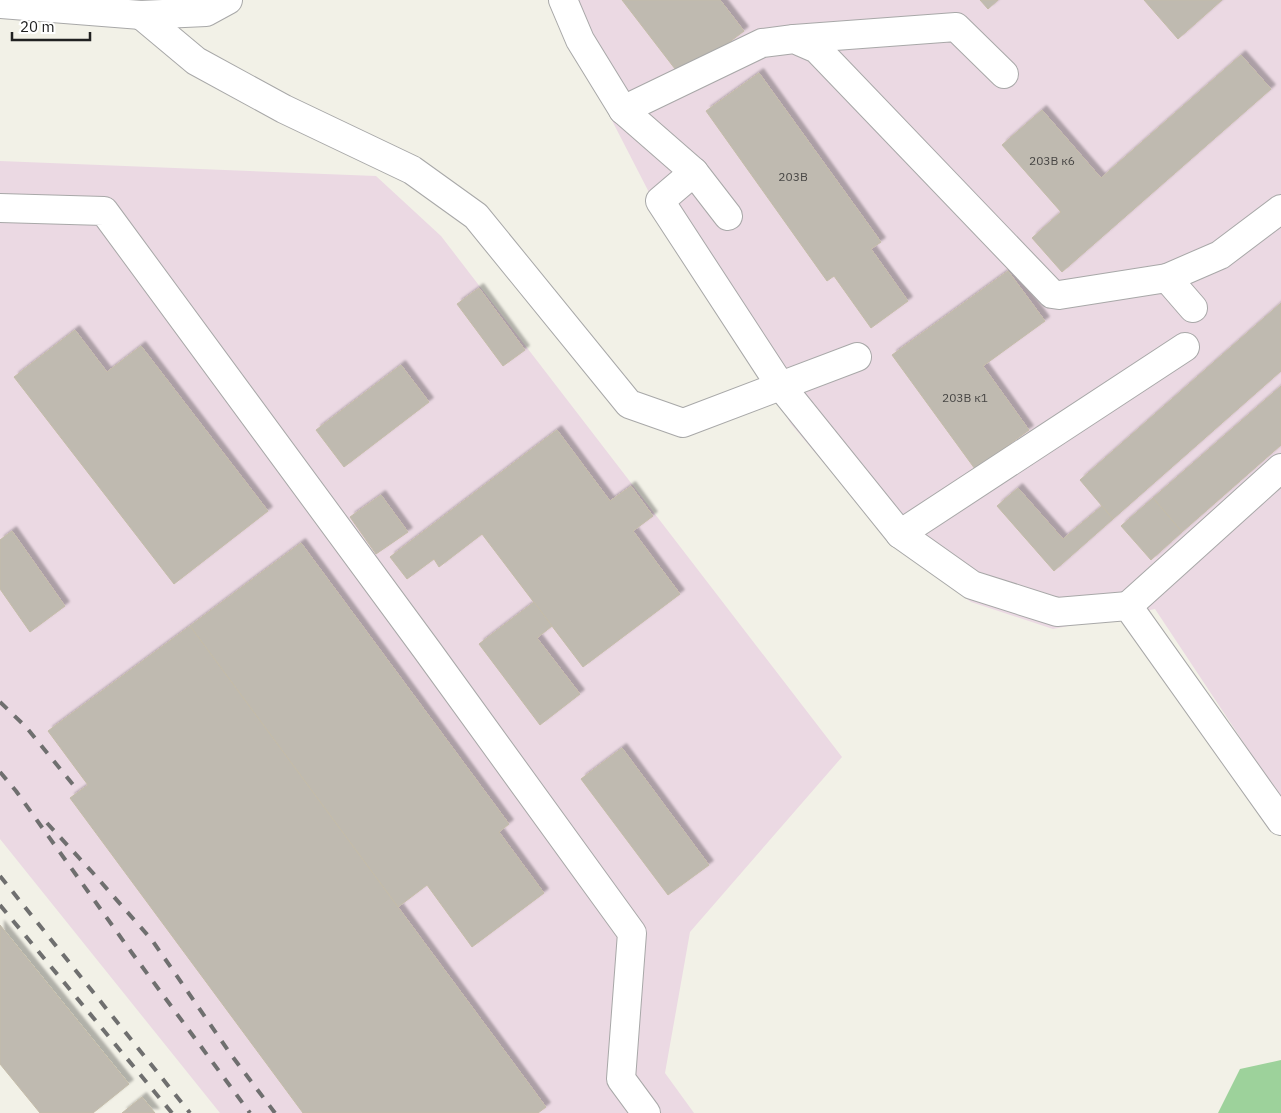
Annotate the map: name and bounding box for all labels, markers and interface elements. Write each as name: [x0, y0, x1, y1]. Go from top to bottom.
scale bar: [12, 10, 90, 42]
text: 20 m: [20, 17, 55, 36]
house number: 203В к6: [1029, 153, 1075, 168]
house number: 203В: [778, 169, 808, 184]
house number: 203В к1: [942, 390, 988, 405]

